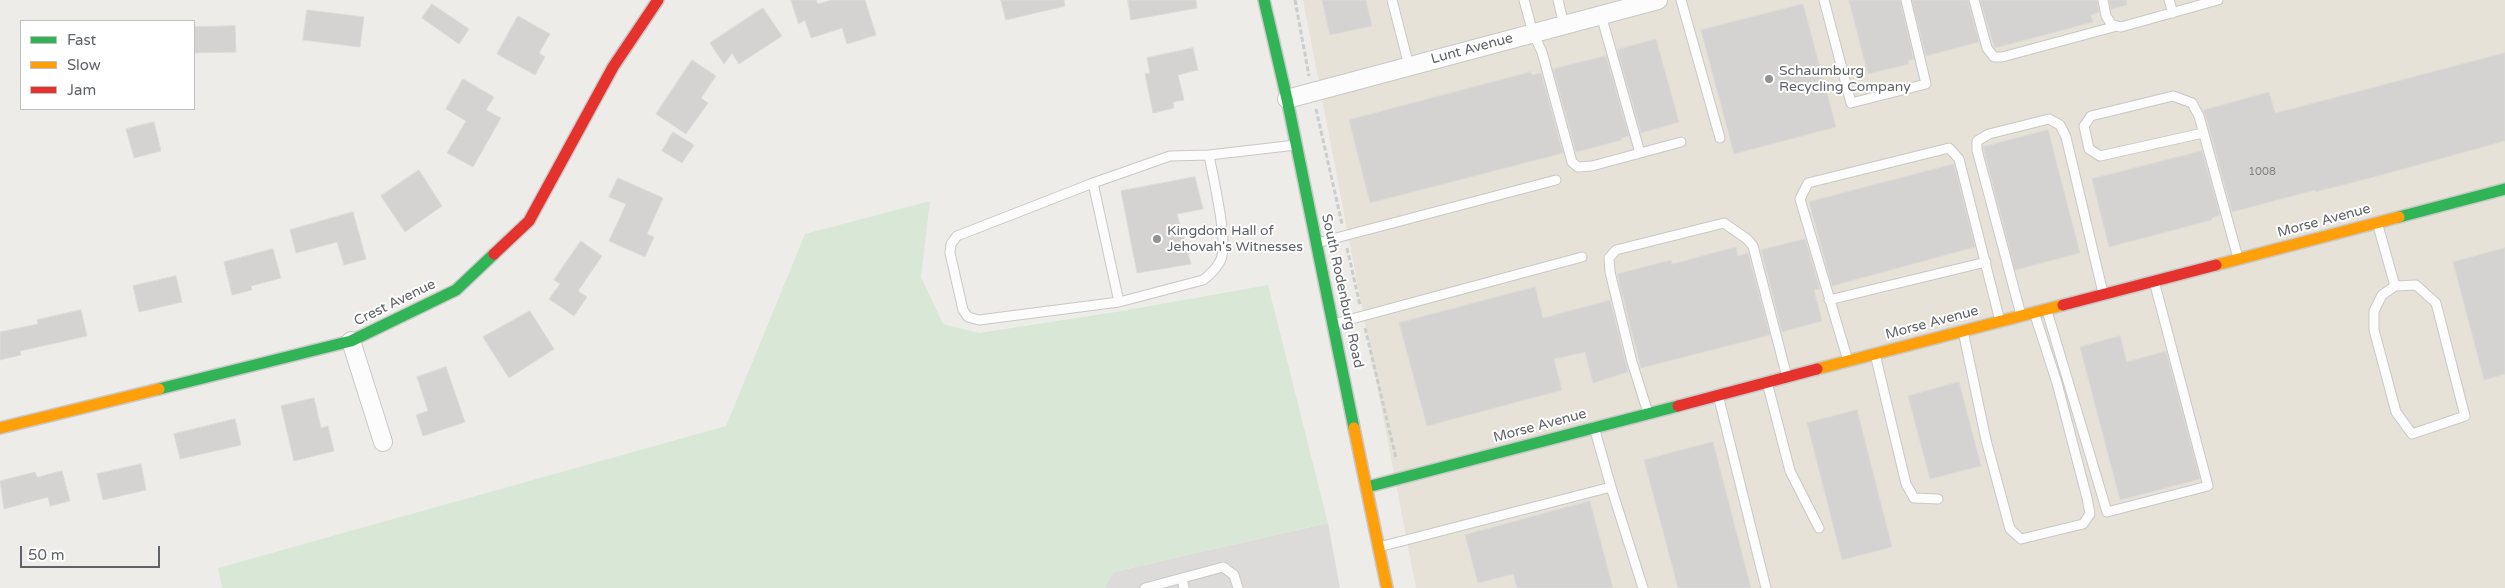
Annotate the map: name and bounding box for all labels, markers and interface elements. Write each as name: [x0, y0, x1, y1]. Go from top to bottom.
legend: [20, 20, 195, 110]
street label: Lunt Avenue: [1429, 30, 1515, 68]
text: Fast: [67, 31, 96, 49]
text: Slow: [67, 56, 101, 74]
place label: Schaumburg Recycling Company: [1779, 63, 1911, 95]
marker: Schaumburg Recycling Company: [1763, 73, 1775, 85]
text: Jam: [67, 81, 96, 99]
house number: 1008: [2248, 165, 2276, 179]
street label: Morse Avenue: [2276, 201, 2372, 241]
street label: South Rodenburg Road: [1317, 212, 1367, 370]
place label: Kingdom Hall of Jehovah's Witnesses: [1167, 223, 1303, 256]
marker: Kingdom Hall of Jehovah's Witnesses: [1151, 233, 1163, 245]
street label: Crest Avenue: [352, 276, 438, 330]
street label: Morse Avenue: [1884, 303, 1980, 343]
street label: Morse Avenue: [1492, 406, 1588, 446]
scale bar: [22, 536, 162, 568]
text: 50 m: [28, 546, 65, 564]

